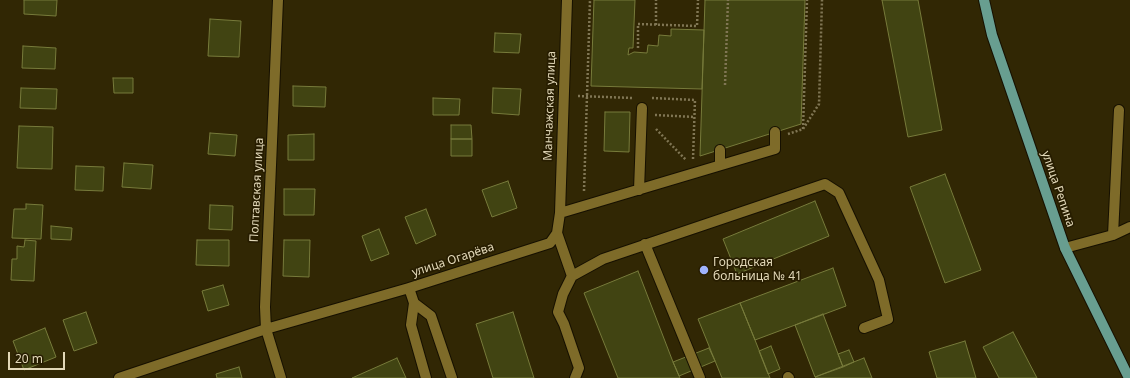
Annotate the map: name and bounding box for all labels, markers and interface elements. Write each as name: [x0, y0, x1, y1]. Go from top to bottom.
street label: Манчажская улица: [541, 51, 559, 161]
street label: Полтавская улица: [247, 137, 267, 243]
street label: улица Репина: [1038, 149, 1078, 229]
street label: улица Огарёва: [410, 240, 496, 280]
place label: Городская больница № 41: [713, 256, 802, 284]
marker: Городская больница № 41: [698, 264, 710, 276]
scale bar: [10, 344, 67, 370]
text: 20 m: [15, 350, 43, 367]

